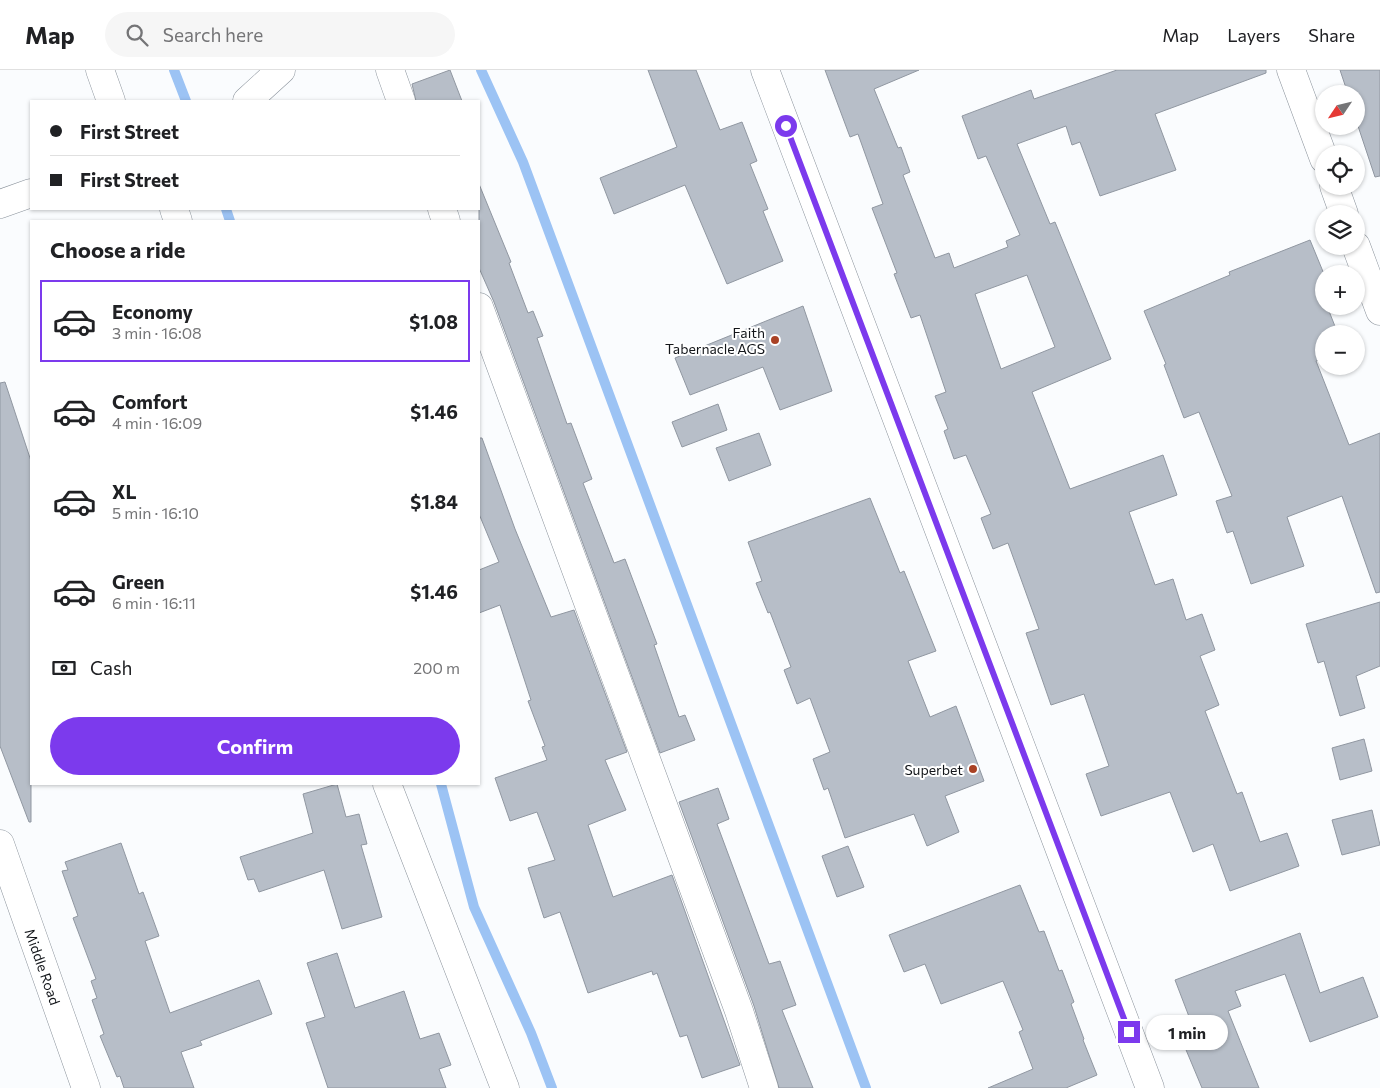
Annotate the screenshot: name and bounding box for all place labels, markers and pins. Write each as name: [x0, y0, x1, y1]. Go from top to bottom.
place label: Faith Tabernacle AGS: [665, 324, 765, 357]
marker: Faith Tabernacle AGS: [769, 334, 781, 346]
place label: Superbet: [904, 761, 963, 778]
marker: Superbet: [967, 763, 979, 775]

